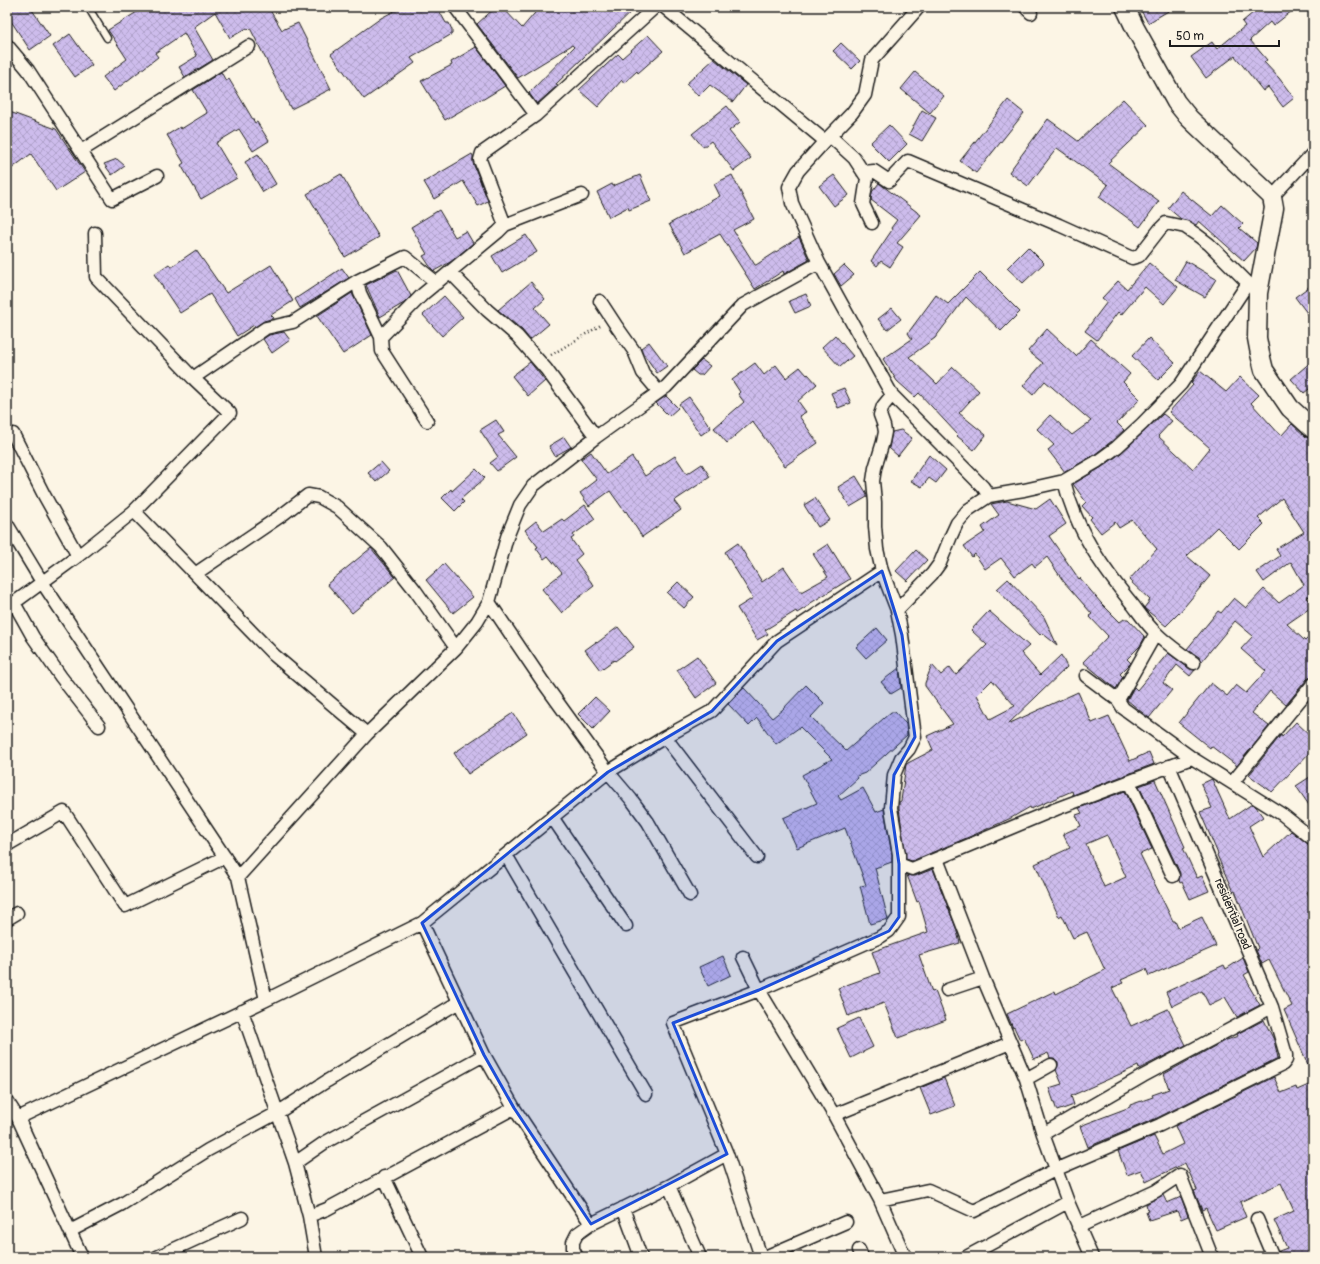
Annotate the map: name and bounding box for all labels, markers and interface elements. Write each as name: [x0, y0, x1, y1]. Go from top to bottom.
scale bar: [1170, 22, 1279, 48]
text: 50 m: [1176, 29, 1204, 44]
street label: residential road: [1211, 876, 1254, 952]

